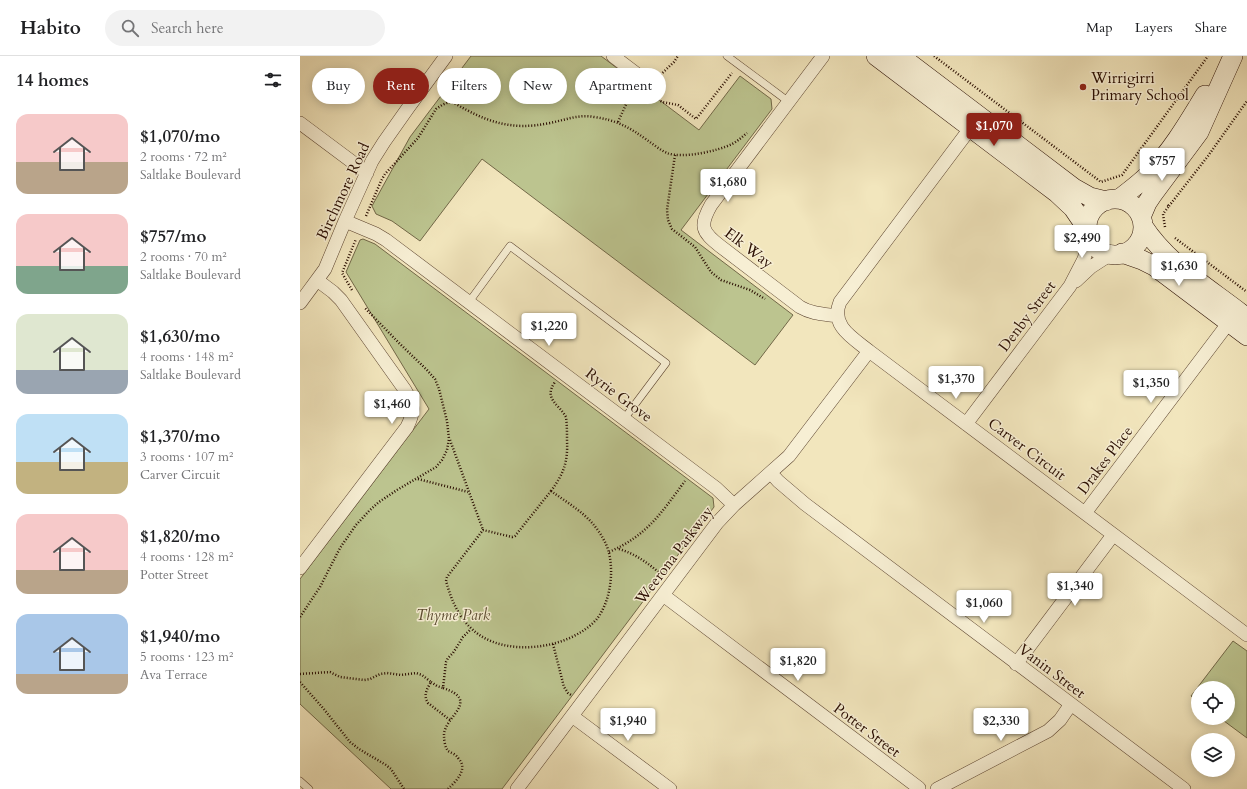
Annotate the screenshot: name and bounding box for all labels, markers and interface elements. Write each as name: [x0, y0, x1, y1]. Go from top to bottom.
search box: [105, 10, 385, 46]
text: Habito: [20, 15, 81, 41]
icon: search: [119, 17, 141, 39]
text: Search here: [151, 18, 224, 38]
text: Map: [1086, 18, 1113, 37]
text: Layers: [1135, 18, 1173, 37]
text: Share: [1195, 18, 1227, 37]
chip: Buy: [312, 68, 365, 104]
chip: Rent: [373, 68, 429, 104]
chip: Filters: [437, 68, 501, 104]
chip: New: [509, 68, 567, 104]
chip: Apartment: [575, 68, 666, 104]
place label: Wirrigirri Primary School: [1090, 68, 1189, 105]
text: 14 homes: [16, 69, 89, 92]
icon: filters: [262, 69, 284, 91]
marker: Wirrigirri Primary School: [1078, 82, 1088, 92]
pin: $1,070: [961, 113, 1027, 147]
text: $1,070: [975, 117, 1013, 135]
text: $1,070/mo: [140, 125, 220, 148]
icon: home: [48, 130, 96, 178]
street label: Birchmore Road: [312, 139, 374, 243]
text: 2 rooms · 72 m²: [140, 148, 227, 166]
pin: $757: [1138, 148, 1186, 182]
text: $757: [1149, 152, 1175, 170]
text: Saltlake Boulevard: [140, 166, 241, 184]
pin: $1,680: [695, 169, 761, 203]
text: $1,680: [709, 173, 747, 191]
street label: Elk Way: [721, 223, 777, 273]
text: $757/mo: [140, 225, 206, 248]
pin: $2,490: [1049, 225, 1115, 259]
text: $2,490: [1063, 229, 1101, 247]
icon: home: [48, 230, 96, 278]
text: 2 rooms · 70 m²: [140, 248, 227, 266]
pin: $1,630: [1146, 253, 1212, 287]
text: $1,630: [1160, 257, 1198, 275]
text: Saltlake Boulevard: [140, 266, 241, 284]
street label: Denby Street: [994, 276, 1060, 355]
pin: $1,220: [516, 313, 582, 347]
text: $1,220: [530, 317, 568, 335]
text: $1,630/mo: [140, 325, 220, 348]
icon: home: [48, 330, 96, 378]
text: 4 rooms · 148 m²: [140, 348, 233, 366]
street label: Ryrie Grove: [582, 363, 657, 427]
text: Saltlake Boulevard: [140, 366, 241, 384]
pin: $1,370: [923, 366, 989, 400]
text: $1,370: [937, 370, 975, 388]
pin: $1,350: [1118, 370, 1184, 404]
text: $1,350: [1132, 374, 1170, 392]
pin: $1,460: [359, 391, 425, 425]
text: $1,460: [373, 395, 411, 413]
street label: Carver Circuit: [984, 413, 1070, 485]
street label: Drakes Place: [1073, 422, 1137, 498]
text: $1,370/mo: [140, 425, 220, 448]
icon: home: [48, 430, 96, 478]
text: 3 rooms · 107 m²: [140, 448, 233, 466]
text: Carver Circuit: [140, 466, 220, 484]
street label: Weerona Parkway: [630, 502, 718, 609]
text: $1,820/mo: [140, 525, 220, 548]
icon: home: [48, 530, 96, 578]
text: 4 rooms · 128 m²: [140, 548, 233, 566]
text: Potter Street: [140, 566, 208, 584]
pin: $1,340: [1042, 573, 1108, 607]
text: $1,340: [1056, 577, 1094, 595]
pin: $1,060: [951, 590, 1017, 624]
text: $1,060: [965, 594, 1003, 612]
park label: Thyme Park: [416, 605, 491, 625]
text: $1,940/mo: [140, 625, 220, 648]
icon: home: [48, 630, 96, 678]
street label: Vanin Street: [1014, 639, 1090, 703]
text: 5 rooms · 123 m²: [140, 648, 233, 666]
pin: $1,820: [765, 648, 831, 682]
text: $1,820: [779, 652, 817, 670]
text: Ava Terrace: [140, 666, 207, 684]
map controls: [1191, 681, 1235, 777]
button: locate: [1191, 681, 1235, 725]
street label: Potter Street: [829, 698, 905, 762]
pin: $1,940: [595, 708, 661, 742]
pin: $2,330: [968, 708, 1034, 742]
text: $1,940: [609, 712, 647, 730]
text: $2,330: [982, 712, 1020, 730]
button: layers: [1191, 733, 1235, 777]

